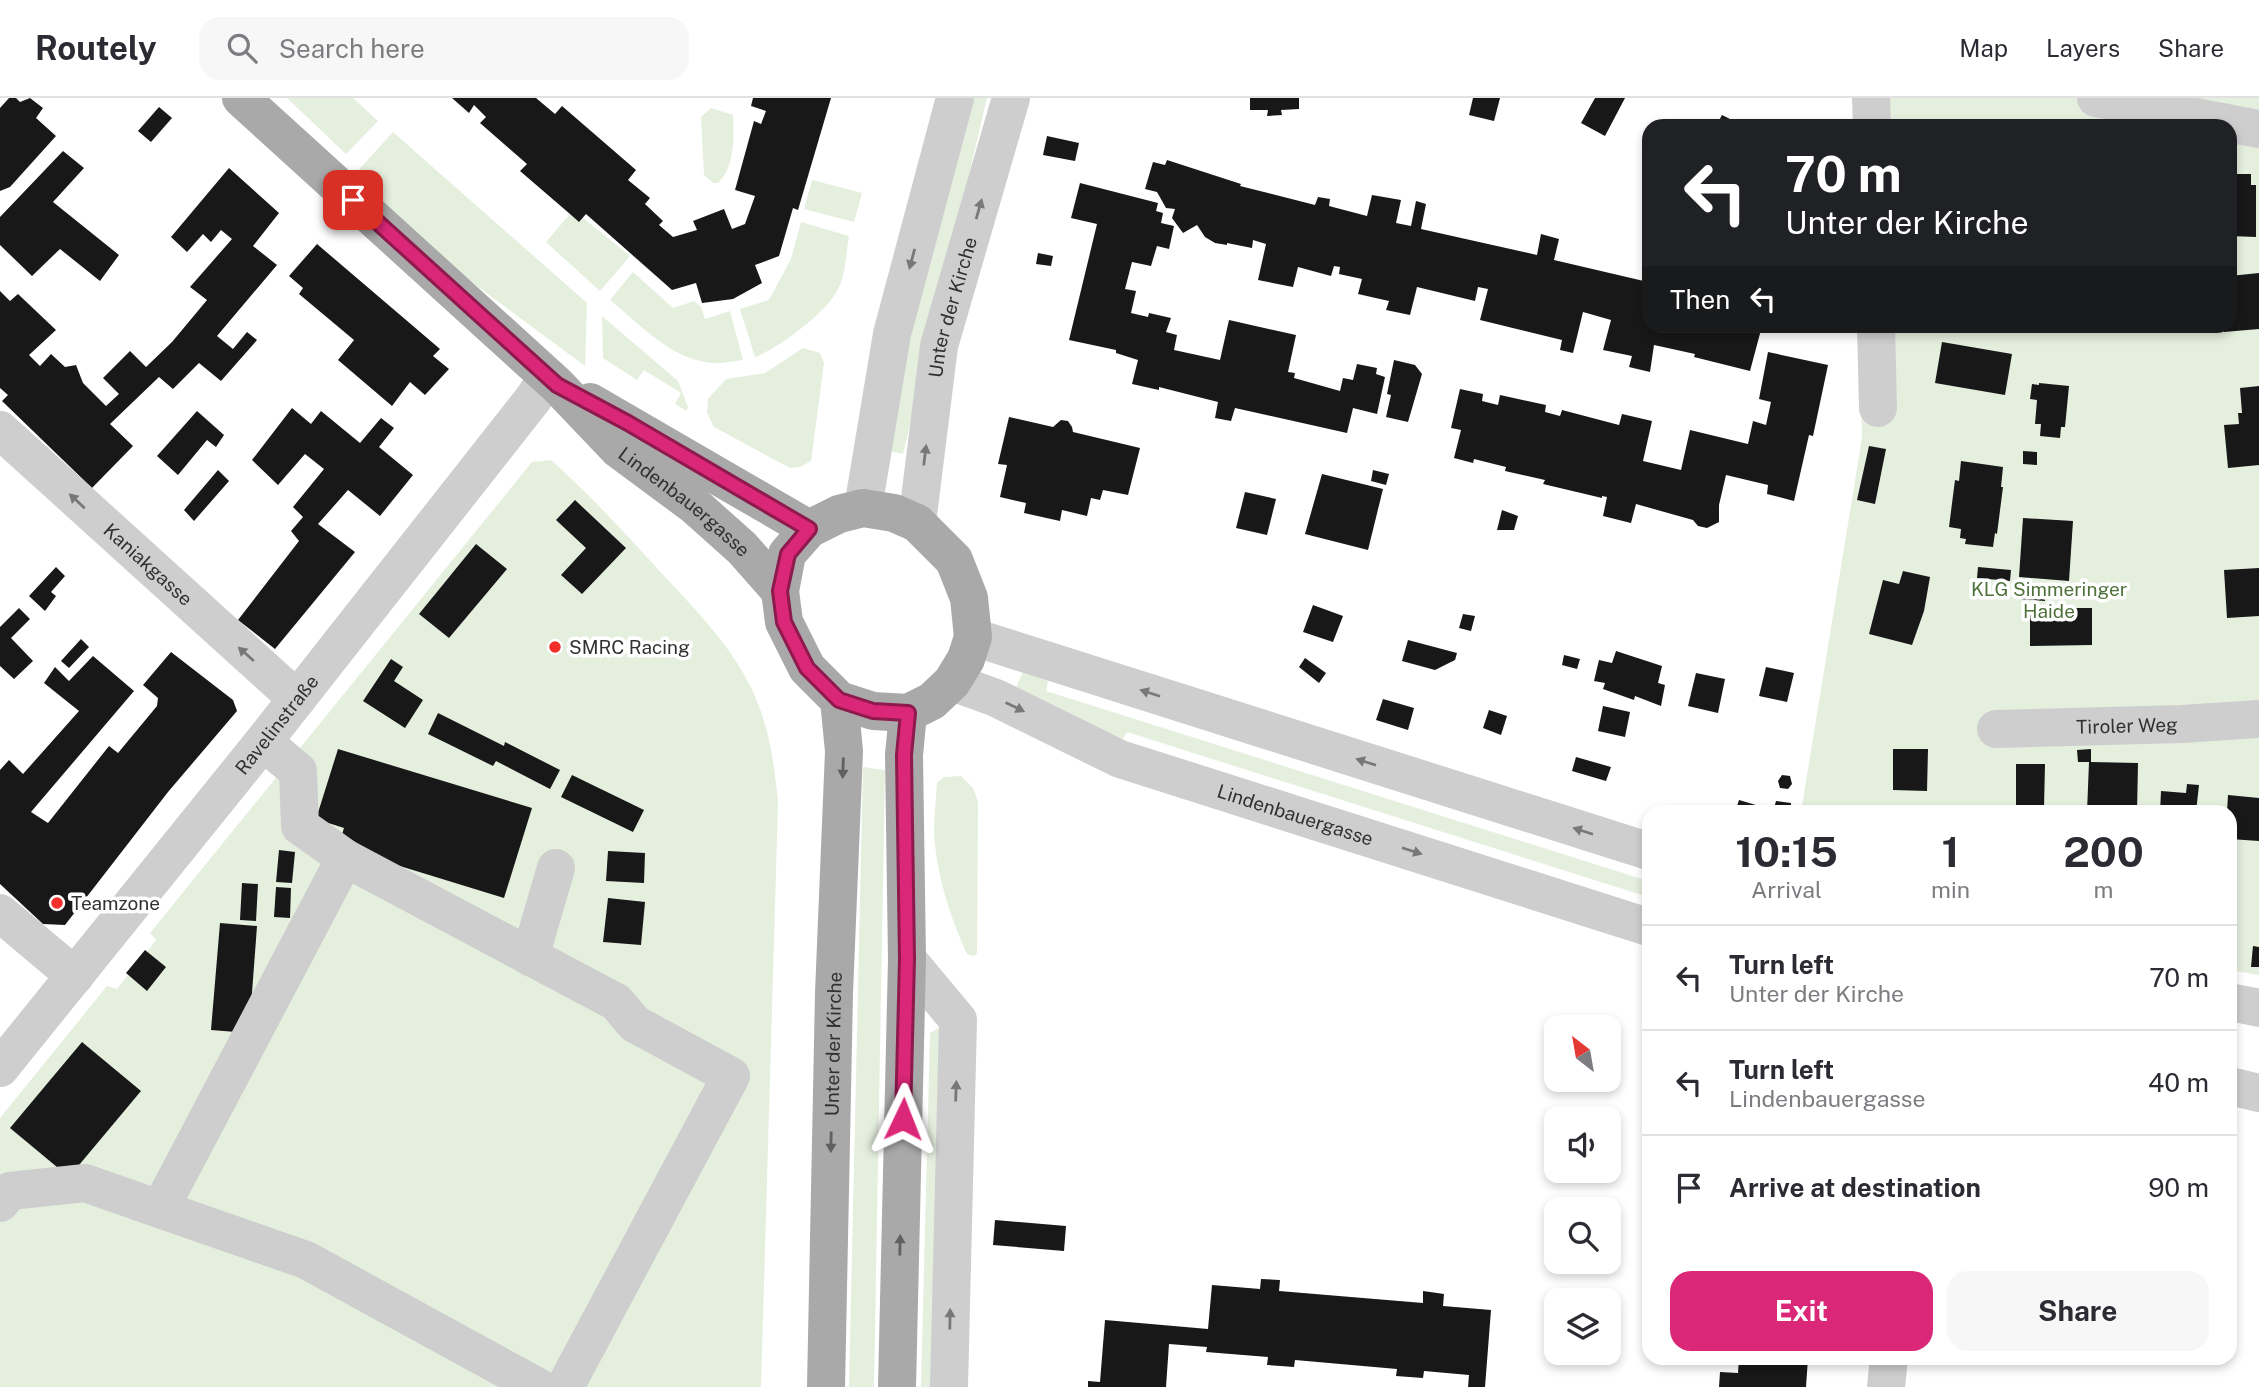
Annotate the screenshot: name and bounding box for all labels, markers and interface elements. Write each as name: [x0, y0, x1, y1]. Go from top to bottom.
search box: [199, 17, 689, 80]
text: Routely: [35, 29, 157, 67]
icon: search: [223, 29, 261, 67]
text: Search here: [279, 33, 425, 64]
text: Map: [1959, 34, 2008, 62]
text: Layers: [2046, 34, 2120, 62]
text: Share: [2158, 34, 2224, 62]
text: 70 m: [1785, 145, 1902, 203]
icon: left: [1670, 147, 1761, 238]
pin: [323, 170, 383, 230]
icon: arrive: [334, 181, 372, 219]
one-way arrow: [974, 199, 984, 220]
text: Unter der Kirche: [1785, 204, 2029, 241]
street label: Unter der Kirche: [924, 234, 981, 379]
one-way arrow: [907, 248, 917, 269]
icon: left: [1744, 280, 1782, 318]
text: Then: [1670, 284, 1730, 315]
street label: Lindenbauergasse: [614, 442, 755, 561]
one-way arrow: [920, 444, 931, 466]
one-way arrow: [68, 493, 86, 509]
street label: Kaniakgasse: [99, 519, 197, 610]
park label: KLG Simmeringer Haide: [1971, 578, 2127, 622]
place label: SMRC Racing: [569, 636, 690, 658]
marker: SMRC Racing: [547, 639, 563, 655]
one-way arrow: [238, 646, 255, 662]
street label: Ravelinstraße: [230, 670, 323, 779]
one-way arrow: [1139, 688, 1160, 698]
one-way arrow: [1005, 702, 1025, 713]
street label: Tiroler Weg: [2076, 713, 2178, 738]
one-way arrow: [1356, 756, 1377, 767]
one-way arrow: [838, 757, 849, 779]
street label: Lindenbauergasse: [1215, 780, 1376, 850]
one-way arrow: [1573, 825, 1594, 835]
text: 10:15: [1735, 827, 1838, 876]
text: 1: [1942, 827, 1959, 876]
text: 200: [2063, 827, 2144, 876]
one-way arrow: [1402, 846, 1423, 856]
text: Arrival: [1751, 876, 1822, 903]
text: min: [1931, 876, 1970, 903]
text: m: [2094, 876, 2113, 903]
place label: Teamzone: [71, 892, 160, 914]
marker: Teamzone: [49, 895, 65, 911]
text: Turn left: [1729, 949, 1834, 980]
icon: left: [1670, 959, 1708, 997]
text: 70 m: [2149, 962, 2209, 993]
street label: Unter der Kirche: [820, 971, 846, 1117]
text: Unter der Kirche: [1729, 980, 1904, 1007]
north arrow: [1544, 1015, 1620, 1092]
map controls: [1544, 1015, 1621, 1365]
text: Turn left: [1729, 1054, 1834, 1085]
icon: left: [1670, 1064, 1708, 1102]
text: 40 m: [2148, 1067, 2209, 1098]
one-way arrow: [951, 1080, 962, 1102]
position arrow: [866, 1082, 940, 1156]
text: Lindenbauergasse: [1729, 1085, 1926, 1112]
button: sound: [1544, 1106, 1621, 1183]
one-way arrow: [825, 1132, 837, 1154]
icon: arrive: [1670, 1169, 1708, 1207]
text: Arrive at destination: [1729, 1172, 1981, 1203]
text: 90 m: [2148, 1172, 2209, 1203]
button: search: [1544, 1197, 1621, 1274]
one-way arrow: [895, 1234, 906, 1256]
button: Exit: [1670, 1271, 1933, 1351]
button: Share: [1947, 1271, 2209, 1351]
button: layers: [1544, 1288, 1621, 1365]
one-way arrow: [945, 1308, 956, 1330]

